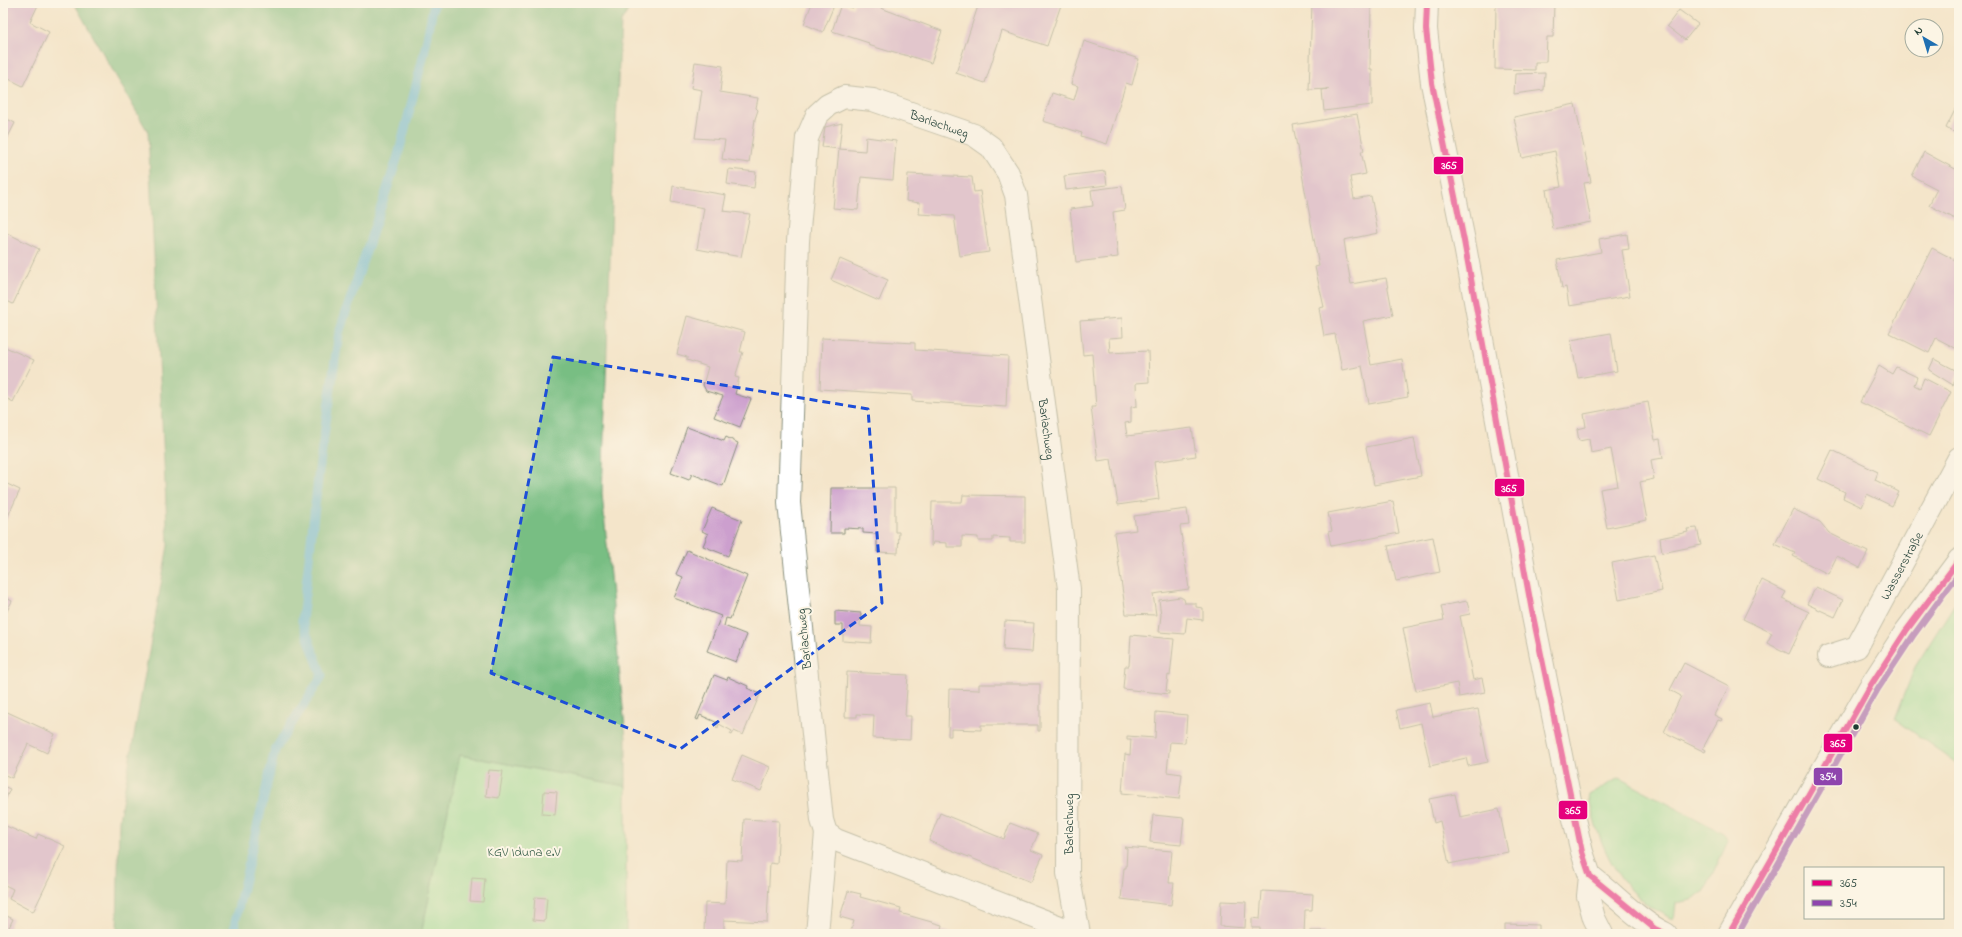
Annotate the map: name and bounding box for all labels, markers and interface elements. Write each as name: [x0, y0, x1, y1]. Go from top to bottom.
north arrow: [1904, 18, 1944, 58]
text: N: [1911, 22, 1926, 40]
street label: Barlachweg: [906, 105, 971, 144]
line badge: 365: [1433, 156, 1464, 175]
text: 365: [1440, 158, 1458, 174]
street label: Barlachweg: [1032, 397, 1060, 461]
line badge: 365: [1494, 478, 1525, 497]
text: 365: [1500, 481, 1518, 497]
street label: Wasserstraße: [1876, 529, 1929, 604]
street label: Barlachweg: [792, 607, 818, 671]
unlabelled marker: [1851, 722, 1861, 732]
line badge: 365: [1823, 733, 1853, 753]
text: 365: [1829, 736, 1847, 752]
line badge: 354: [1813, 767, 1843, 786]
text: 354: [1819, 769, 1836, 785]
street label: Barlachweg: [1060, 793, 1080, 856]
line badge: 365: [1558, 800, 1588, 820]
text: 365: [1564, 803, 1582, 819]
park label: KGV Iduna e.V: [488, 843, 561, 862]
legend: [1804, 867, 1944, 919]
text: 365: [1840, 875, 1857, 893]
text: 354: [1840, 895, 1857, 913]

